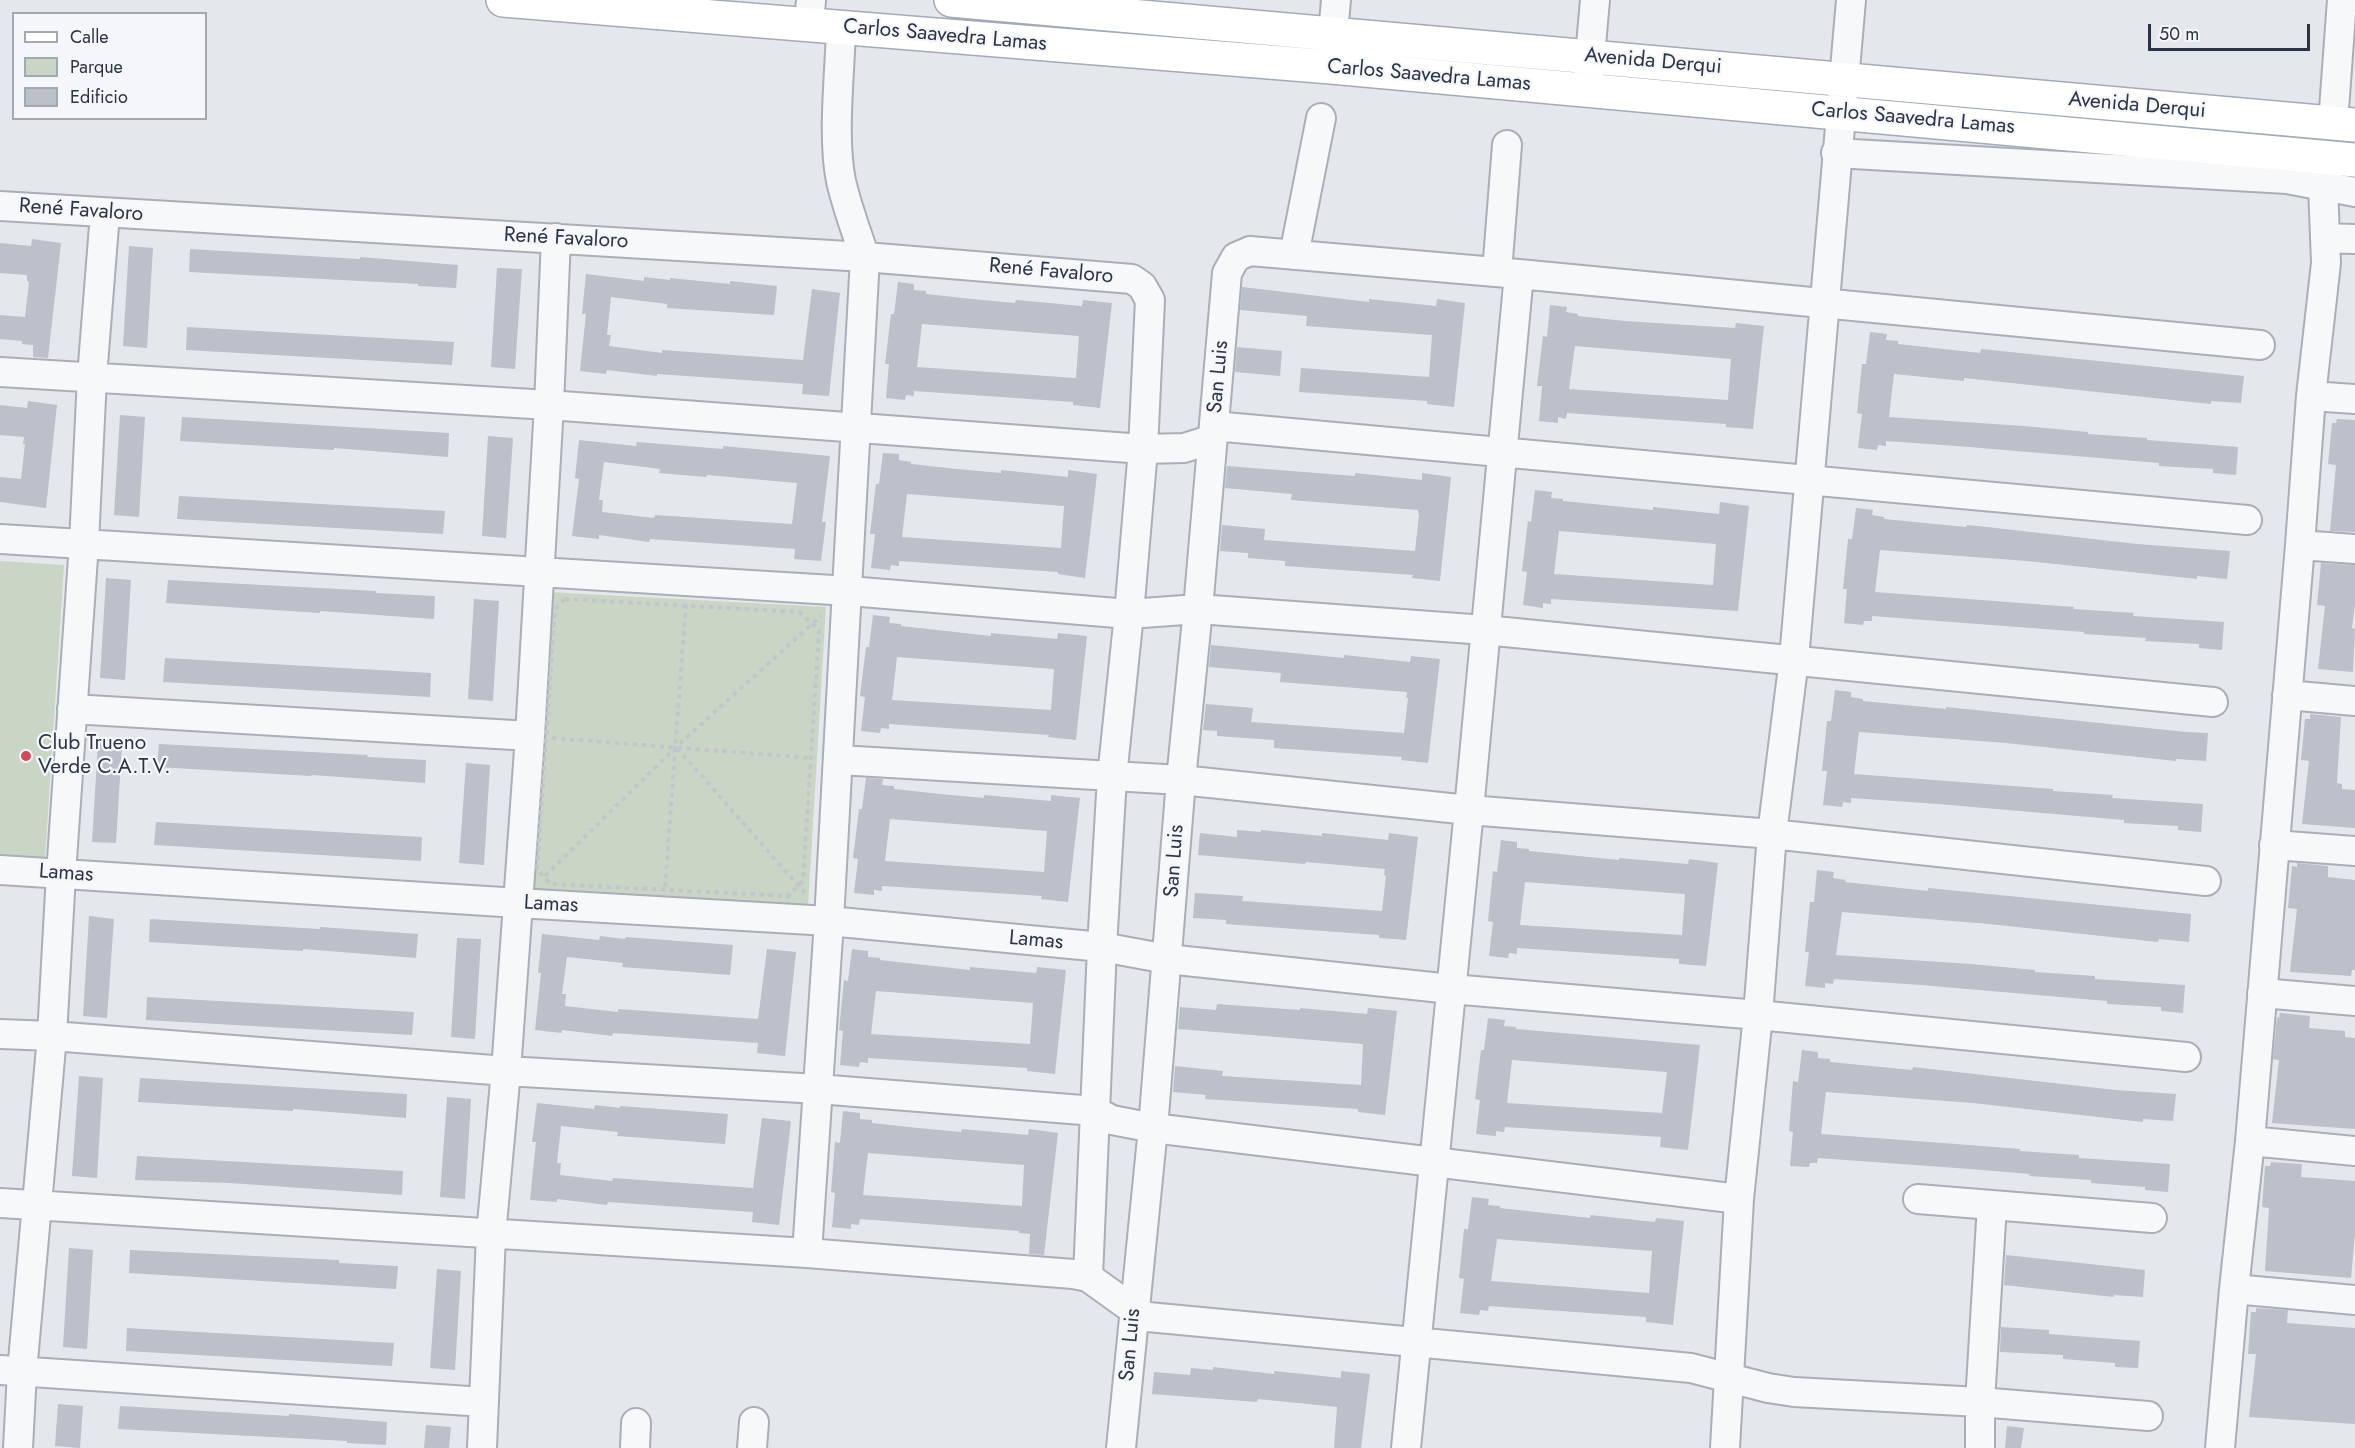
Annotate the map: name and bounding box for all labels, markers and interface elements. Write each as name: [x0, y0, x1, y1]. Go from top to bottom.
legend: [12, 12, 207, 120]
scale bar: [2151, 12, 2313, 50]
street label: Carlos Saavedra Lamas: [842, 15, 1048, 57]
text: 50 m: [2159, 21, 2199, 47]
text: Calle: [70, 24, 109, 50]
street label: Avenida Derqui: [1583, 43, 1723, 81]
text: Parque: [70, 54, 123, 80]
street label: Carlos Saavedra Lamas: [1326, 55, 1532, 97]
text: Edificio: [70, 84, 128, 110]
street label: Avenida Derqui: [2067, 87, 2207, 125]
street label: Carlos Saavedra Lamas: [1810, 98, 2016, 140]
street label: René Favaloro: [18, 194, 144, 228]
street label: René Favaloro: [503, 223, 629, 255]
street label: René Favaloro: [988, 254, 1114, 290]
street label: San Luis: [1203, 340, 1235, 414]
place label: Club Trueno Verde C.A.T.V.: [38, 731, 170, 781]
marker: Club Trueno Verde C.A.T.V.: [19, 749, 33, 763]
street label: San Luis: [1160, 824, 1190, 898]
street label: Lamas: [38, 860, 94, 888]
street label: Lamas: [523, 891, 579, 919]
street label: Lamas: [1008, 926, 1064, 956]
street label: San Luis: [1115, 1308, 1147, 1382]

